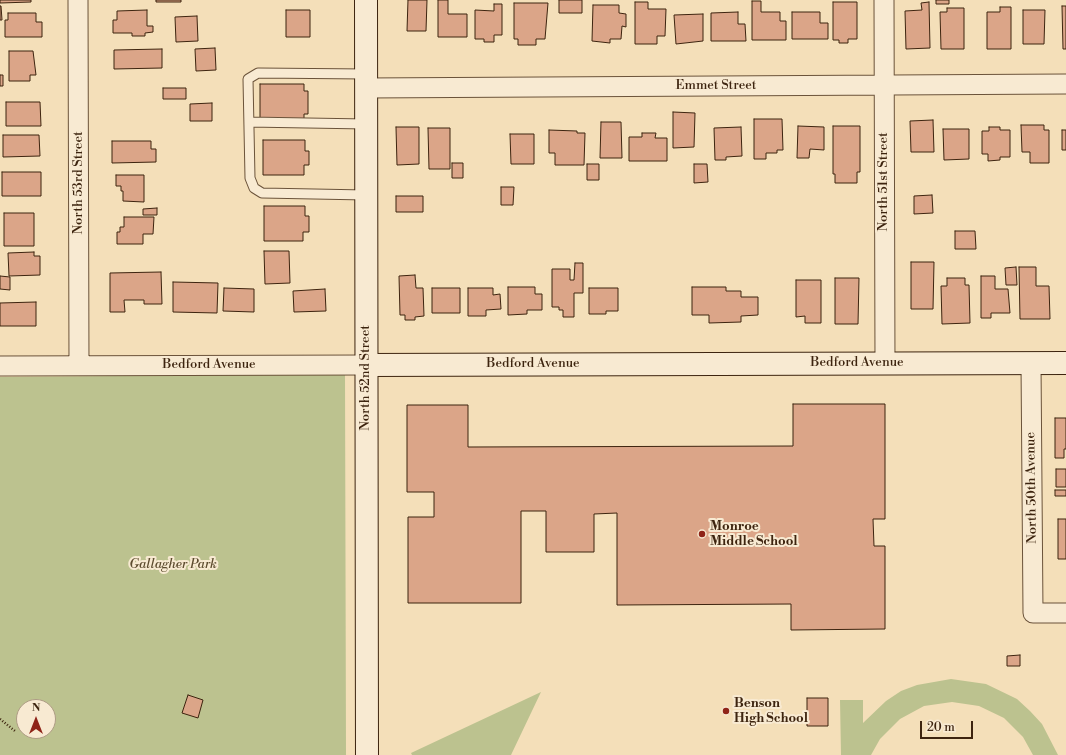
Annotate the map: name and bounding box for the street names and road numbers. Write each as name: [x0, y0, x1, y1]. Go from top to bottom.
street label: Emmet Street: [676, 78, 756, 94]
street label: North 53rd Street: [71, 131, 87, 235]
street label: North 51st Street: [876, 132, 892, 232]
street label: North 52nd Street: [358, 325, 374, 431]
street label: Bedford Avenue: [810, 355, 904, 371]
street label: Bedford Avenue: [486, 356, 580, 372]
street label: Bedford Avenue: [162, 357, 256, 373]
street label: North 50th Avenue: [1023, 432, 1041, 544]

